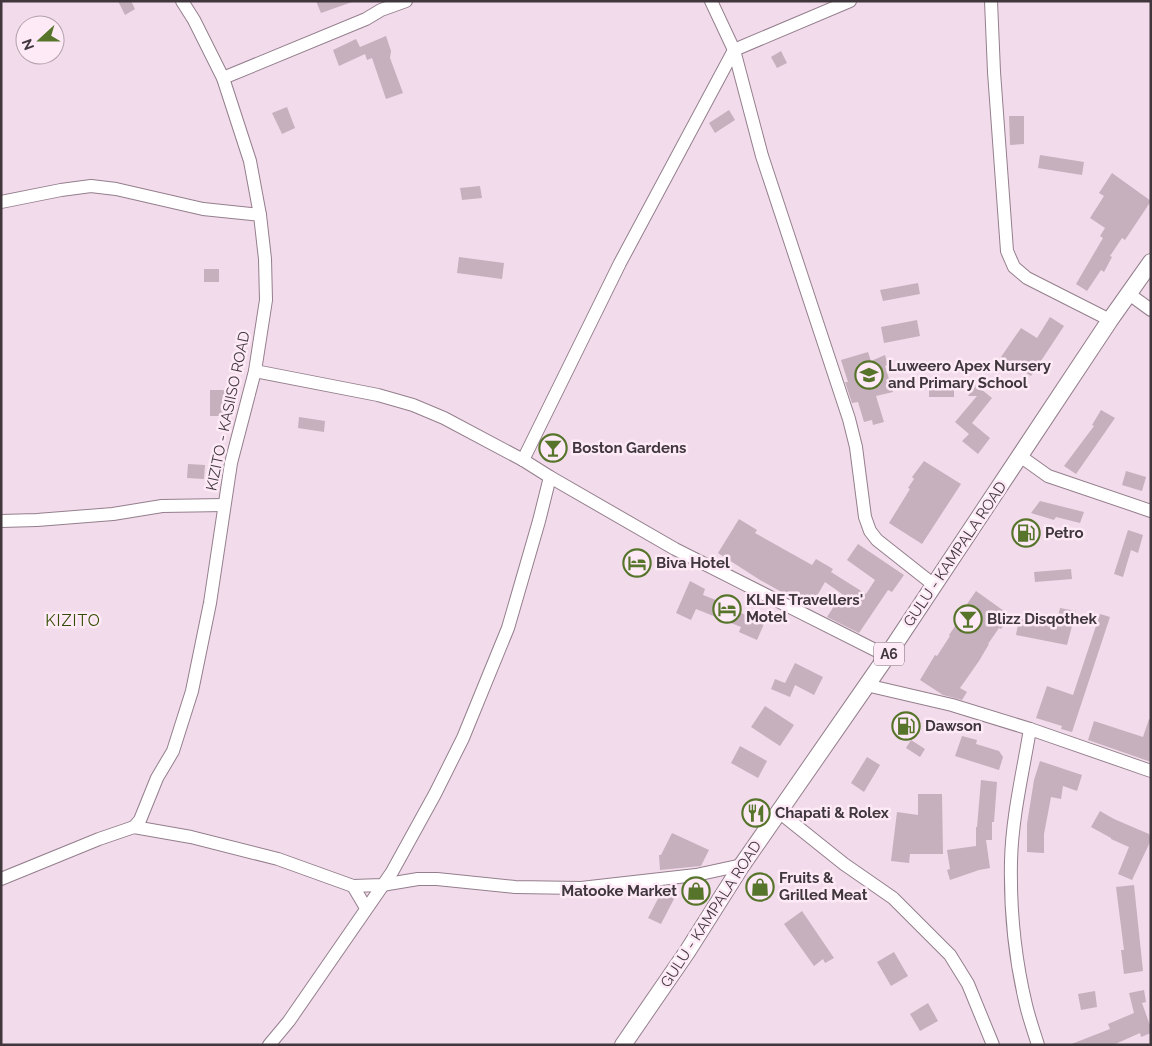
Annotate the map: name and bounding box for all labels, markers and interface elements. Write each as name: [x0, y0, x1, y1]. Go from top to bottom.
north arrow: [15, 15, 65, 65]
text: N: [18, 37, 37, 53]
street label: KIZITO - KASIISO ROAD: [202, 329, 254, 492]
place label: Luweero Apex Nursery and Primary School: [888, 357, 1052, 392]
school or university icon: Luweero Apex Nursery and Primary School: [854, 360, 884, 390]
bar icon: Boston Gardens: [538, 433, 568, 463]
place label: Boston Gardens: [572, 439, 686, 457]
street label: GULU - KAMPALA ROAD: [900, 478, 1010, 630]
fuel station icon: Petro: [1011, 518, 1041, 548]
place label: Petro: [1045, 524, 1084, 542]
hotel icon: Biva Hotel: [622, 548, 652, 578]
place label: Biva Hotel: [656, 554, 730, 572]
place label: KLNE Travellers' Motel: [746, 591, 863, 626]
hotel icon: KLNE Travellers' Motel: [712, 594, 742, 624]
bar icon: Blizz Disqothek: [953, 604, 983, 634]
place label: Blizz Disqothek: [987, 610, 1097, 628]
district label: KIZITO: [45, 611, 101, 630]
road number: A6: [874, 642, 904, 666]
fuel station icon: Dawson: [891, 711, 921, 741]
place label: Dawson: [925, 717, 982, 735]
restaurant icon: Chapati & Rolex: [741, 798, 771, 828]
place label: Chapati & Rolex: [775, 804, 889, 822]
street label: GULU - KAMPALA ROAD: [657, 837, 765, 991]
place label: Fruits & Grilled Meat: [779, 869, 868, 904]
shop icon: Fruits & Grilled Meat: [745, 872, 775, 902]
shop icon: Matooke Market: [681, 876, 711, 906]
place label: Matooke Market: [561, 882, 677, 900]

